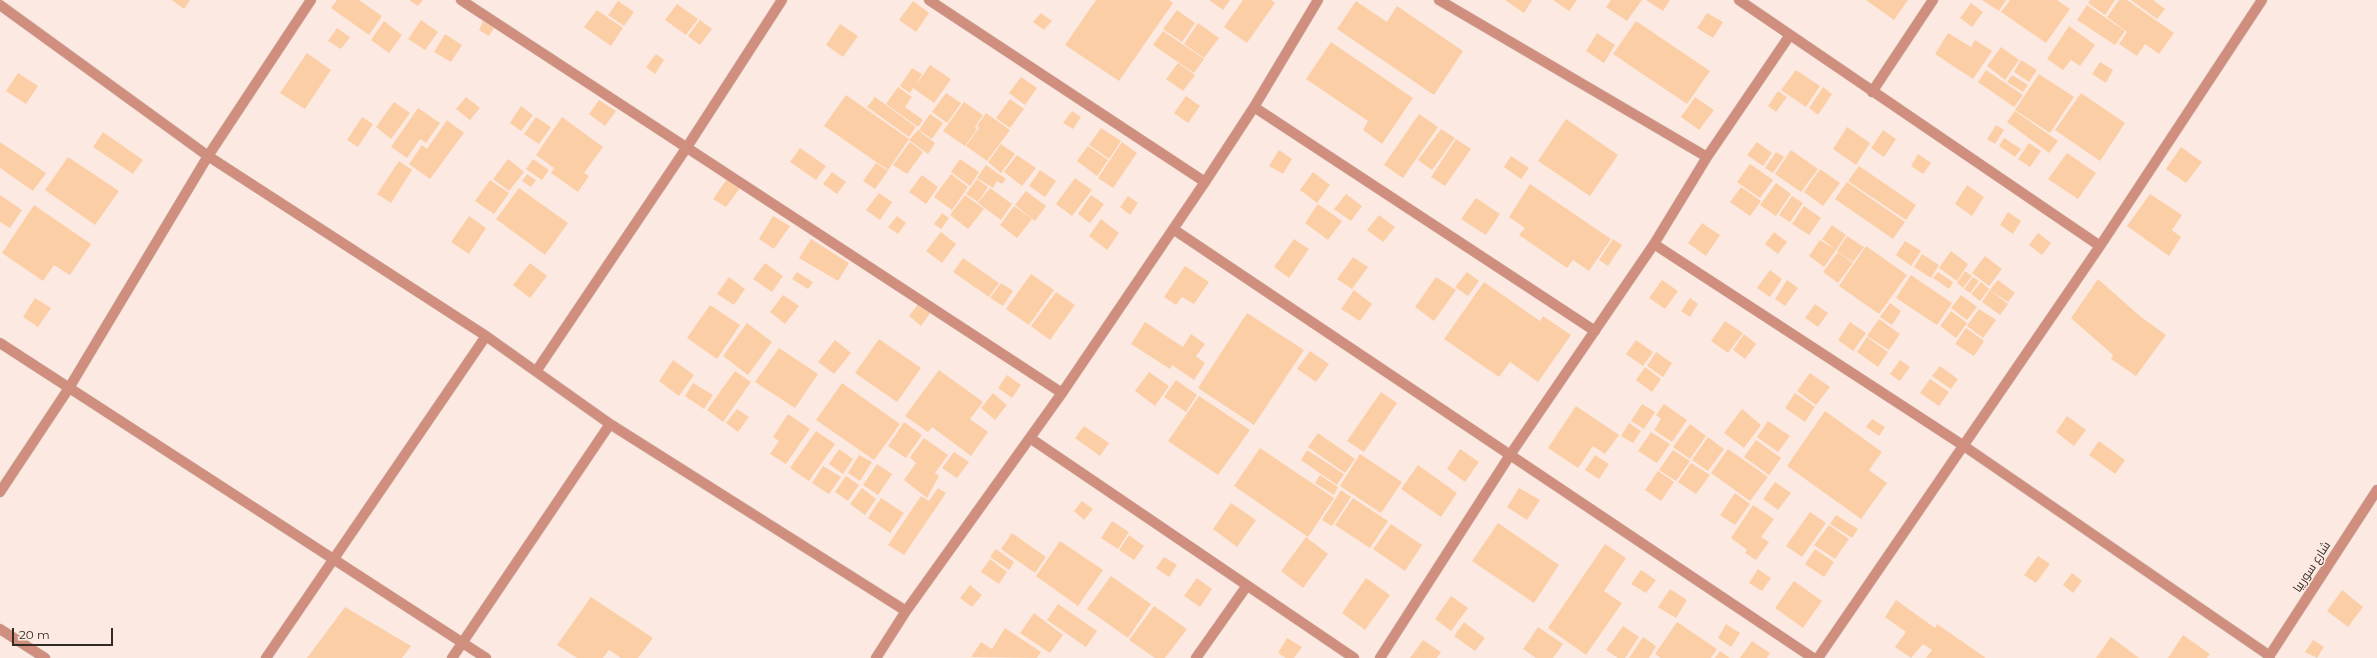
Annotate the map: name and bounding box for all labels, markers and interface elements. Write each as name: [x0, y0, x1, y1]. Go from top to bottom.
street label: شارع سوريبا: [2290, 539, 2334, 595]
scale bar: [14, 620, 115, 646]
text: 20 m: [19, 627, 50, 642]

